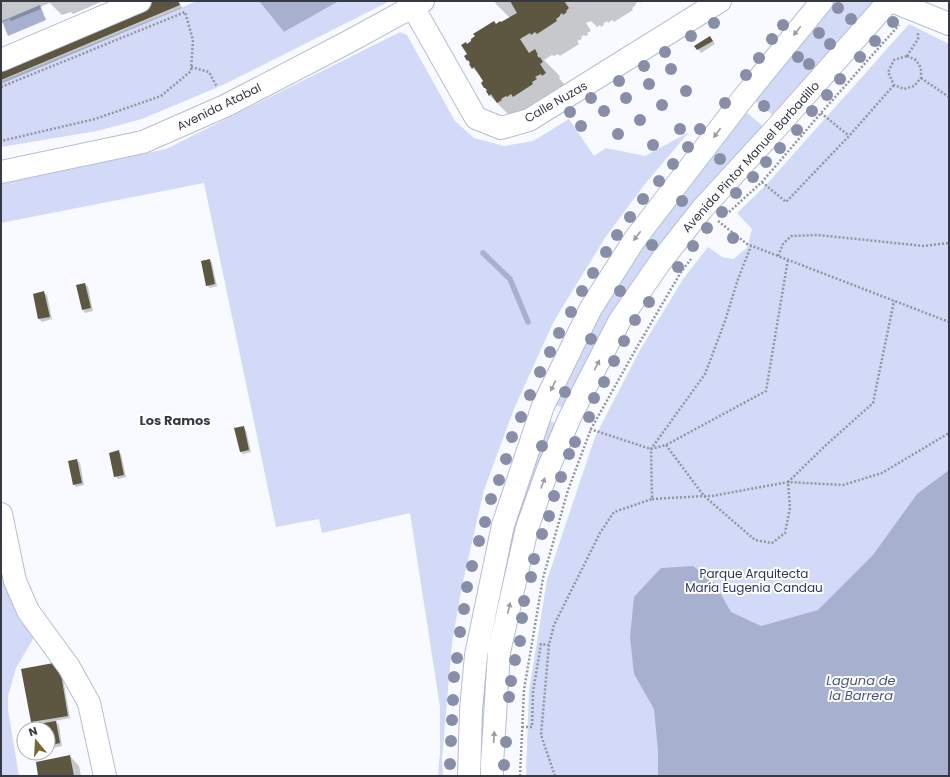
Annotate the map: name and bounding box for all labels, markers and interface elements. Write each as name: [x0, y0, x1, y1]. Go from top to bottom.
one-way arrow: [793, 26, 802, 37]
street label: Calle Nuzas: [521, 77, 590, 126]
street label: Avenida Pintor Manuel Barbadillo: [678, 77, 823, 236]
street label: Avenida Atabal: [174, 79, 264, 134]
one-way arrow: [713, 128, 721, 138]
one-way arrow: [633, 231, 641, 241]
one-way arrow: [594, 359, 600, 371]
one-way arrow: [550, 380, 556, 391]
district label: Los Ramos: [139, 411, 211, 430]
one-way arrow: [541, 477, 547, 489]
park label: Parque Arquitecta María Eugenia Candau: [685, 565, 823, 596]
one-way arrow: [507, 602, 513, 615]
water label: Laguna de la Barrera: [826, 671, 896, 705]
north arrow: [16, 721, 56, 761]
text: N: [26, 723, 39, 740]
one-way arrow: [490, 731, 497, 743]

